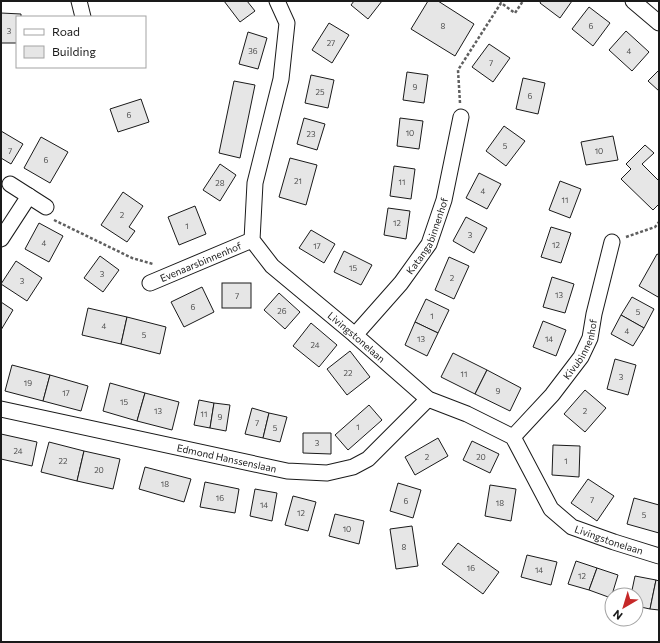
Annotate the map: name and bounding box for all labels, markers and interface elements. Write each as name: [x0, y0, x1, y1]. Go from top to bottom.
legend: [16, 16, 146, 68]
house number: 8: [441, 21, 446, 31]
house number: 6: [589, 21, 594, 31]
text: Road: [52, 24, 80, 38]
house number: 3: [7, 26, 12, 36]
house number: 27: [327, 38, 335, 48]
text: Building: [52, 44, 96, 58]
house number: 36: [248, 46, 258, 56]
house number: 4: [627, 46, 632, 56]
house number: 7: [489, 58, 493, 68]
house number: 9: [413, 82, 418, 92]
house number: 25: [315, 87, 325, 97]
house number: 6: [528, 91, 533, 101]
house number: 6: [127, 110, 132, 120]
house number: 10: [406, 128, 414, 138]
house number: 23: [307, 129, 316, 139]
house number: 5: [503, 141, 508, 151]
house number: 7: [8, 146, 12, 156]
house number: 10: [595, 146, 603, 156]
house number: 6: [44, 155, 49, 165]
house number: 21: [294, 176, 302, 186]
house number: 11: [399, 177, 405, 187]
house number: 28: [215, 178, 225, 188]
house number: 4: [481, 186, 486, 196]
house number: 11: [562, 195, 568, 205]
street label: Katangabinnenhof: [403, 197, 450, 276]
house number: 2: [120, 210, 125, 220]
house number: 12: [393, 218, 401, 228]
house number: 1: [185, 221, 189, 231]
house number: 3: [468, 230, 473, 240]
house number: 4: [42, 238, 47, 248]
street label: Evenaarsbinnenhof: [158, 239, 243, 284]
house number: 12: [552, 240, 560, 250]
house number: 17: [313, 241, 321, 251]
house number: 15: [349, 263, 357, 273]
house number: 3: [100, 269, 105, 279]
house number: 2: [450, 273, 455, 283]
house number: 3: [20, 276, 25, 286]
house number: 13: [555, 290, 563, 300]
house number: 7: [235, 291, 239, 301]
house number: 6: [191, 302, 196, 312]
house number: 26: [277, 306, 287, 316]
house number: 5: [636, 307, 641, 317]
street label: Livingstonelaan: [326, 309, 388, 365]
house number: 1: [430, 311, 434, 321]
street label: Kivubinnenhof: [560, 318, 599, 382]
house number: 4: [102, 321, 107, 331]
house number: 4: [625, 326, 630, 336]
house number: 5: [142, 330, 147, 340]
house number: 13: [417, 334, 425, 344]
house number: 14: [545, 334, 553, 344]
house number: 24: [310, 340, 320, 350]
house number: 22: [344, 368, 353, 378]
house number: 11: [461, 369, 467, 379]
house number: 3: [619, 372, 624, 382]
house number: 19: [24, 378, 32, 388]
house number: 9: [496, 386, 501, 396]
house number: 17: [62, 388, 70, 398]
house number: 15: [120, 397, 128, 407]
house number: 13: [154, 406, 162, 416]
house number: 2: [583, 406, 588, 416]
house number: 11: [201, 409, 207, 419]
house number: 9: [218, 412, 223, 422]
house number: 7: [255, 418, 259, 428]
house number: 1: [356, 422, 360, 432]
house number: 5: [273, 423, 278, 433]
house number: 3: [315, 438, 320, 448]
street label: Edmond Hanssenslaan: [176, 441, 278, 475]
house number: 24: [13, 446, 23, 456]
house number: 2: [425, 452, 430, 462]
house number: 20: [476, 452, 486, 462]
house number: 22: [59, 456, 68, 466]
house number: 1: [564, 456, 568, 466]
house number: 20: [94, 465, 104, 475]
house number: 18: [161, 479, 169, 489]
house number: 16: [216, 493, 224, 503]
house number: 7: [590, 495, 594, 505]
house number: 6: [404, 496, 409, 506]
house number: 18: [496, 498, 504, 508]
house number: 14: [260, 500, 268, 510]
house number: 12: [297, 508, 305, 518]
house number: 5: [642, 510, 647, 520]
street label: Livingstonelaan: [573, 522, 645, 557]
house number: 10: [343, 524, 351, 534]
house number: 8: [402, 542, 407, 552]
house number: 16: [467, 563, 475, 573]
house number: 14: [535, 565, 543, 575]
house number: 12: [578, 571, 586, 581]
north arrow: [604, 587, 644, 627]
text: N: [610, 608, 625, 623]

